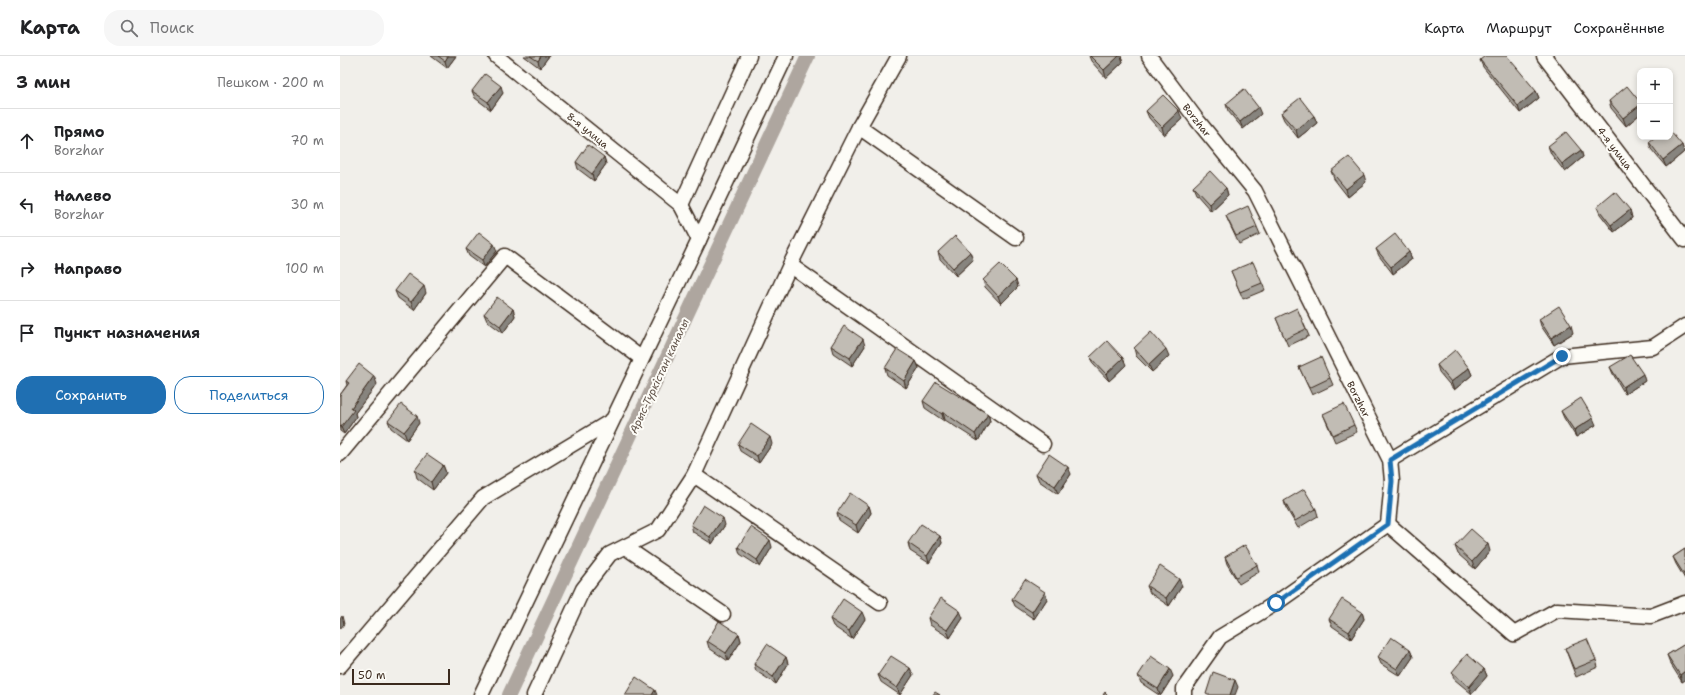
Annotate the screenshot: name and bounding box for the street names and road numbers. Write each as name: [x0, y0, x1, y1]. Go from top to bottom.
street label: Borzhar: [1180, 101, 1214, 140]
street label: 8-я улица: [564, 110, 612, 152]
street label: 4-я улица: [1594, 124, 1635, 173]
street label: Borzhar: [1344, 379, 1373, 420]

